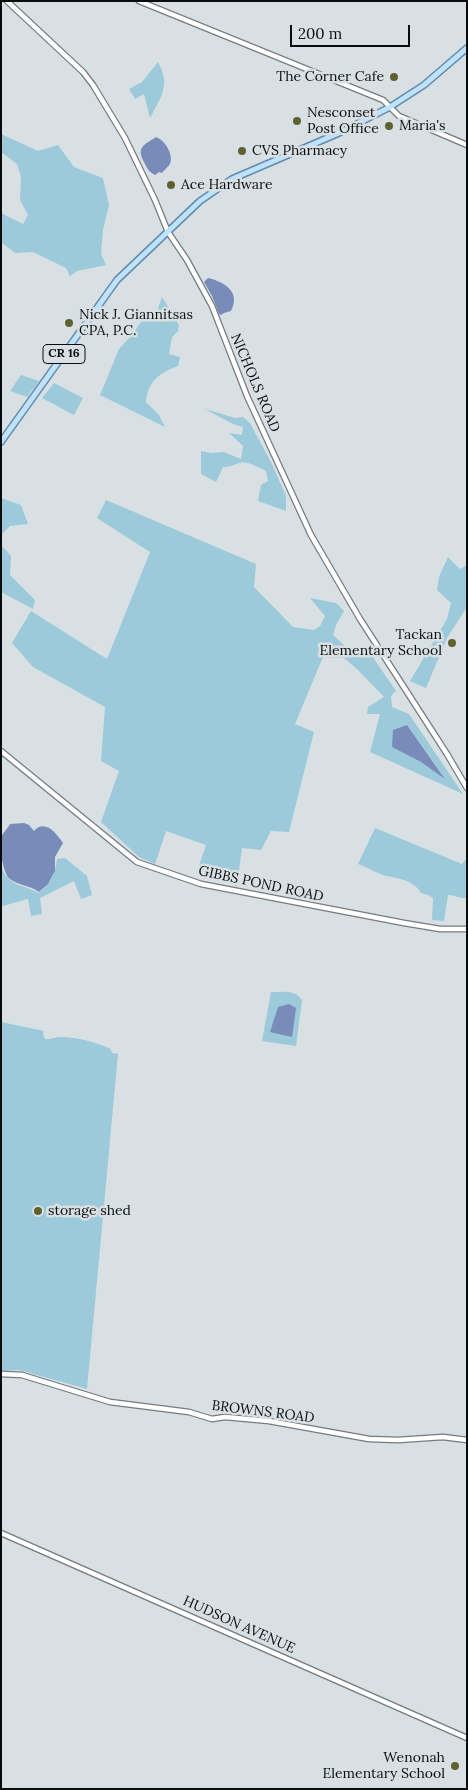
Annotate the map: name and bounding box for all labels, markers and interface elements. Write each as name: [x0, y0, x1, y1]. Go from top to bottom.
scale bar: [293, 15, 413, 47]
text: 200 m: [298, 24, 342, 43]
place label: The Corner Cafe: [276, 69, 384, 85]
marker: The Corner Cafe: [388, 71, 400, 83]
place label: Nesconset Post Office: [307, 105, 379, 138]
marker: Nesconset Post Office: [291, 115, 303, 127]
place label: Maria's: [399, 118, 446, 134]
marker: Maria's: [383, 120, 395, 132]
place label: CVS Pharmacy: [252, 143, 347, 159]
marker: CVS Pharmacy: [236, 145, 248, 157]
place label: Ace Hardware: [181, 177, 273, 193]
marker: Ace Hardware: [165, 179, 177, 191]
place label: Nick J. Giannitsas CPA, P.C.: [79, 307, 193, 340]
marker: Nick J. Giannitsas CPA, P.C.: [63, 317, 75, 329]
street label: NICHOLS ROAD: [227, 331, 283, 435]
road number: CR 16: [43, 344, 85, 364]
place label: Tackan Elementary School: [319, 627, 442, 660]
marker: Tackan Elementary School: [446, 637, 458, 649]
street label: GIBBS POND ROAD: [197, 863, 325, 905]
place label: storage shed: [48, 1203, 131, 1219]
marker: storage shed: [32, 1205, 44, 1217]
street label: BROWNS ROAD: [211, 1397, 315, 1427]
street label: HUDSON AVENUE: [180, 1593, 298, 1657]
place label: Wenonah Elementary School: [322, 1750, 445, 1782]
marker: Wenonah Elementary School: [449, 1760, 461, 1772]

